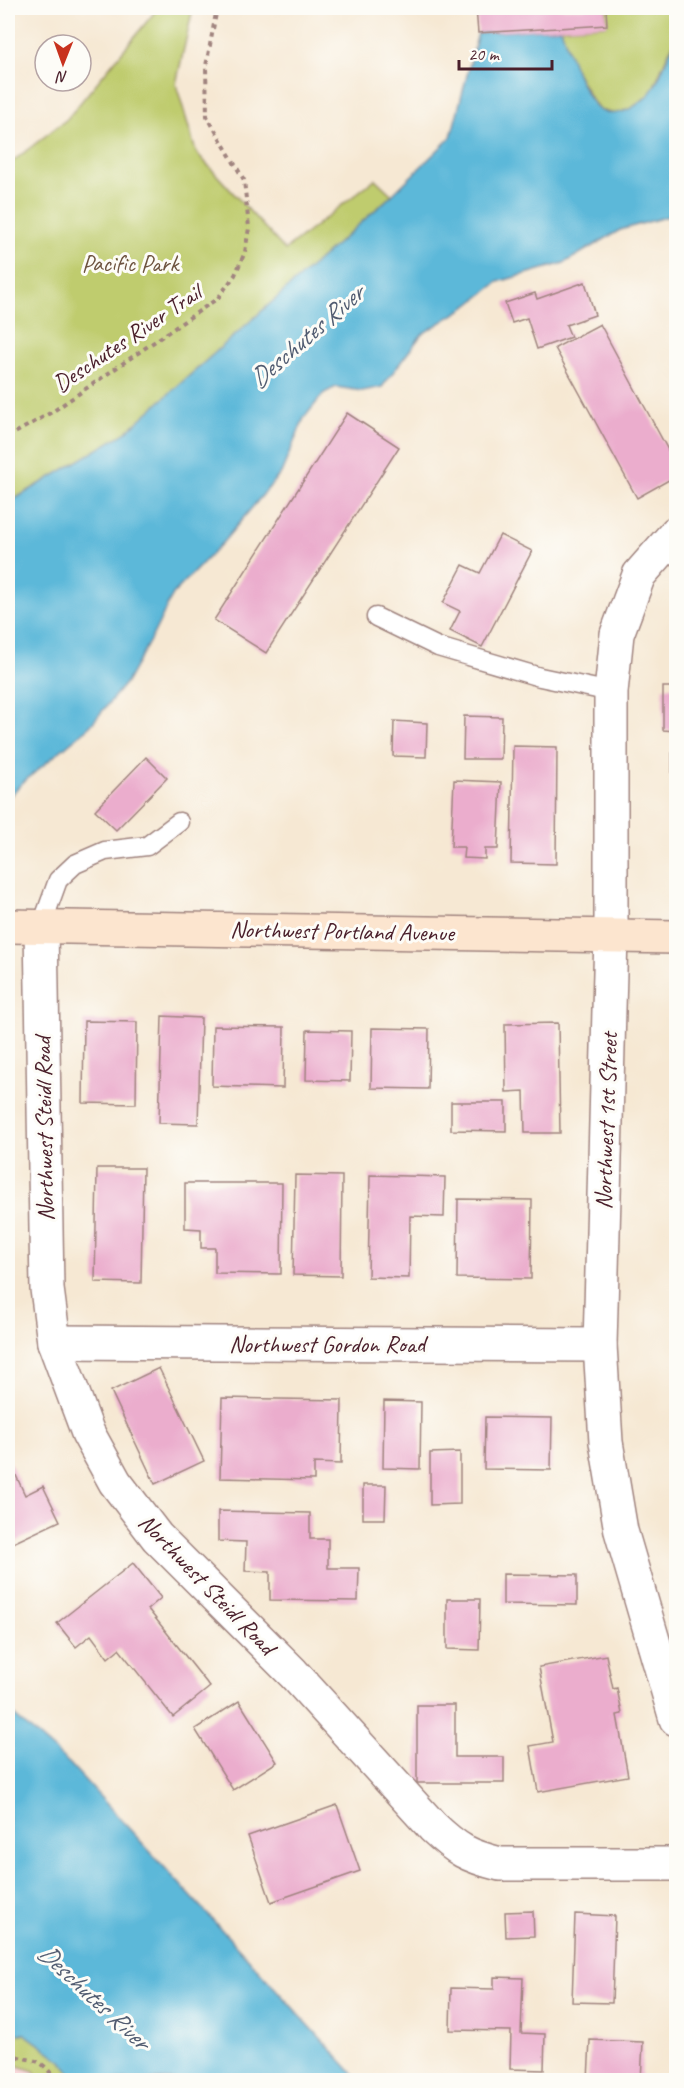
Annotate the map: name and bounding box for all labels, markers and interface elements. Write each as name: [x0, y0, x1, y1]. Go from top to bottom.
north arrow: [33, 33, 93, 93]
scale bar: [459, 33, 552, 71]
text: 20 m: [468, 43, 501, 65]
text: N: [55, 67, 68, 87]
park label: Pacific Park: [82, 248, 180, 278]
street label: Deschutes River Trail: [47, 275, 210, 399]
water label: Deschutes River: [242, 275, 374, 395]
street label: Northwest Portland Avenue: [230, 914, 456, 948]
street label: Northwest 1st Street: [588, 1030, 624, 1210]
street label: Northwest Steidl Road: [27, 1033, 61, 1222]
street label: Northwest Gordon Road: [229, 1329, 429, 1359]
street label: Northwest Steidl Road: [132, 1507, 284, 1663]
water label: Deschutes River: [31, 1936, 160, 2060]

